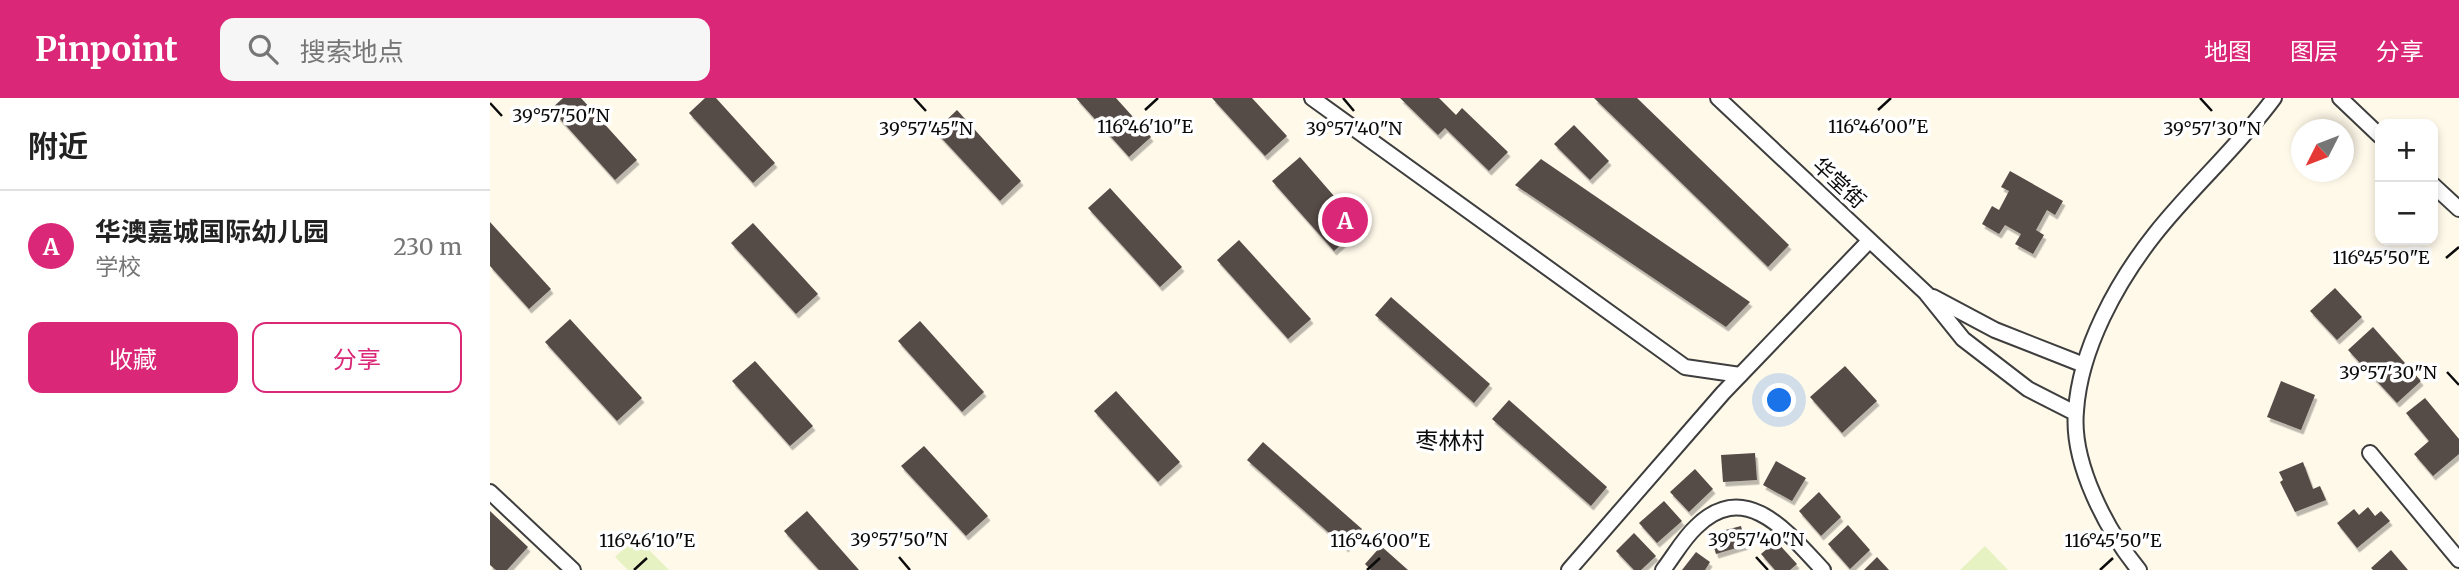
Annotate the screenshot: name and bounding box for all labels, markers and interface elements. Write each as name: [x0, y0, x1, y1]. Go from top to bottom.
search box: [220, 18, 710, 81]
text: Pinpoint: [35, 29, 178, 70]
icon: search: [244, 30, 282, 68]
text: 搜索地点: [300, 35, 404, 68]
text: 地图: [2204, 36, 2252, 67]
text: 图层: [2290, 36, 2338, 67]
text: 分享: [2376, 36, 2424, 67]
text: 39°57'50"N: [512, 104, 610, 127]
text: 116°46'10"E: [1097, 115, 1193, 138]
text: 116°46'00"E: [1828, 115, 1928, 138]
text: 39°57'45"N: [879, 117, 973, 140]
text: 39°57'40"N: [1306, 117, 1402, 140]
text: 39°57'30"N: [2163, 117, 2261, 140]
north arrow: [2291, 119, 2354, 182]
map controls: [2375, 119, 2438, 245]
button: +: [2375, 119, 2438, 182]
text: 附近: [28, 127, 88, 165]
street label: 华堂街: [1807, 151, 1872, 214]
button: −: [2375, 182, 2438, 245]
pin: A: [1322, 194, 1368, 246]
text: 华澳嘉城国际幼儿园: [95, 215, 329, 248]
text: A: [43, 232, 59, 261]
text: 230 m: [393, 232, 462, 261]
text: 116°45'50"E: [2332, 246, 2430, 269]
text: 学校: [95, 252, 141, 281]
button: 收藏: [28, 322, 238, 393]
button: 分享: [252, 322, 462, 393]
text: 39°57'30"N: [2339, 361, 2437, 384]
your location: [1762, 383, 1796, 417]
district label: 枣林村: [1416, 426, 1485, 455]
text: 39°57'50"N: [850, 528, 948, 551]
text: 39°57'40"N: [1708, 528, 1804, 551]
text: 116°46'10"E: [599, 529, 695, 552]
text: 116°46'00"E: [1330, 529, 1430, 552]
text: 116°45'50"E: [2064, 529, 2162, 552]

